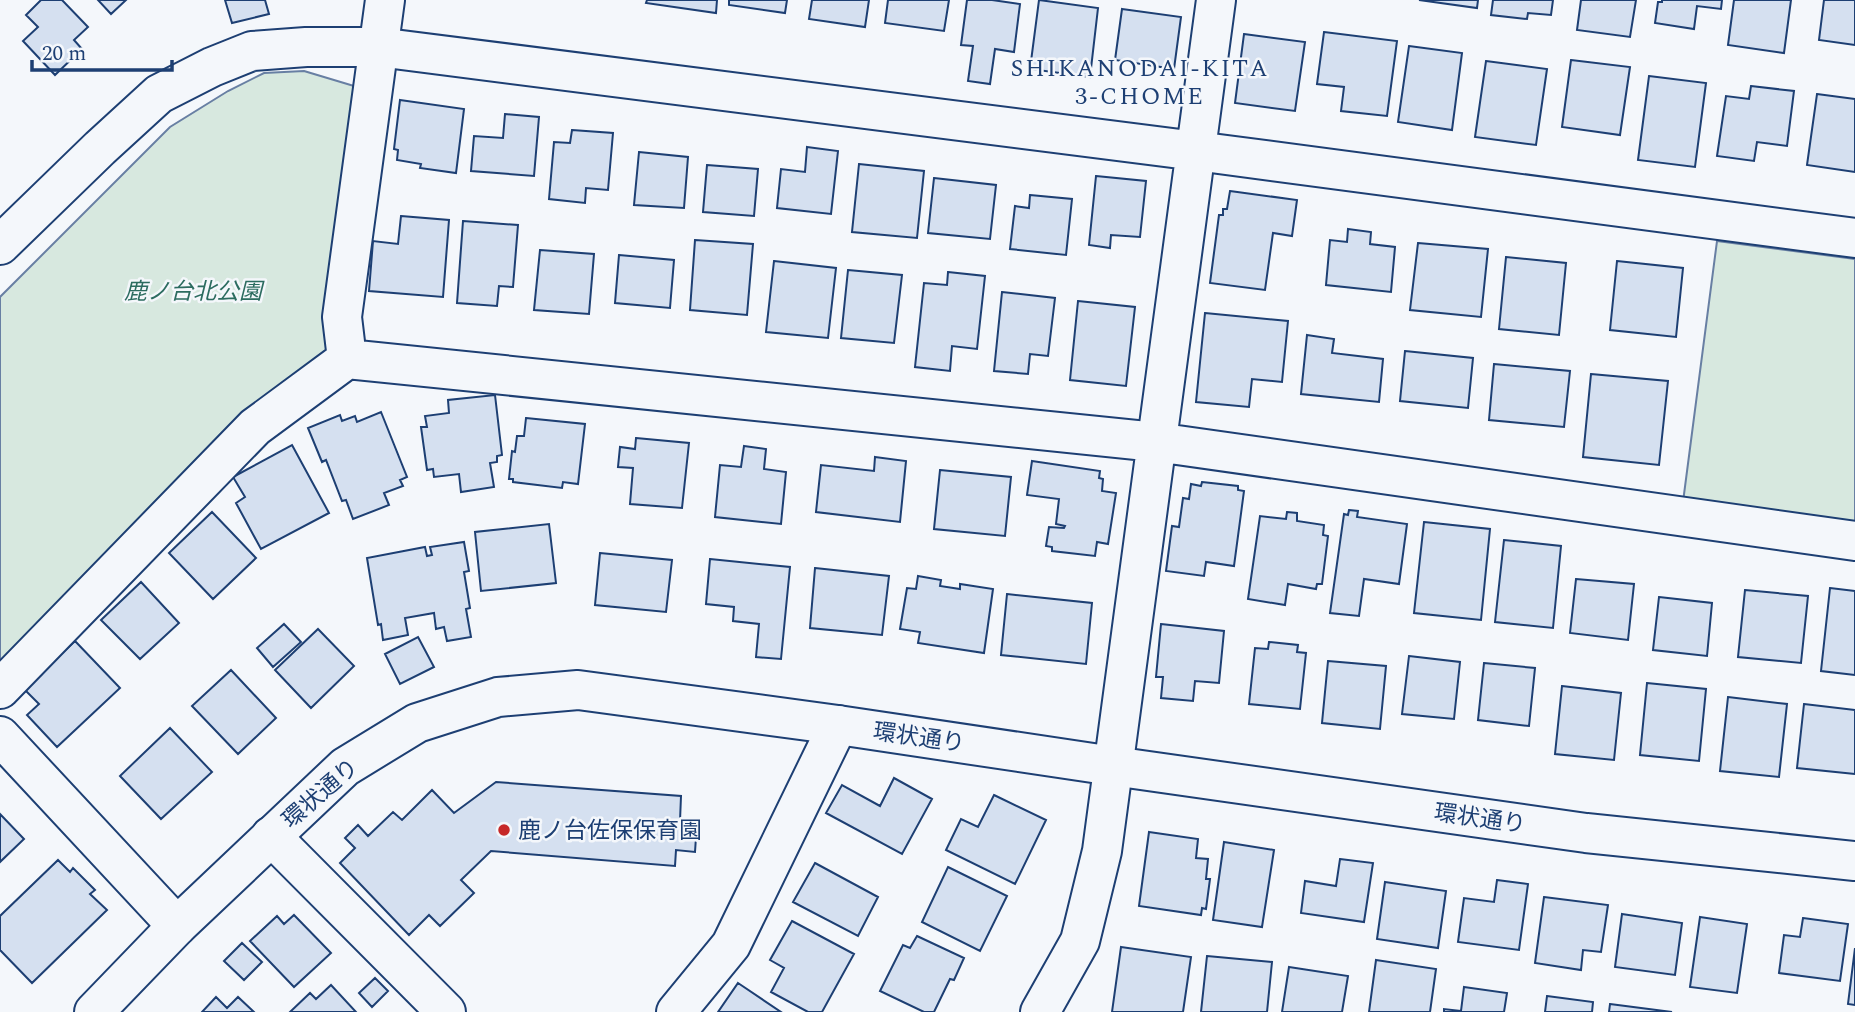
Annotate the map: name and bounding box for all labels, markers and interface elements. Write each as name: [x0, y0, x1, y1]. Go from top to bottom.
scale bar: [32, 28, 172, 72]
text: 20 m: [42, 38, 86, 70]
district label: SHIKANODAI-KITA 3-CHOME: [1011, 51, 1269, 115]
park label: 鹿ノ台北公園: [124, 275, 265, 310]
street label: 環状通り: [871, 715, 967, 762]
street label: 環状通り: [275, 751, 367, 838]
street label: 環状通り: [1432, 796, 1528, 843]
place label: 鹿ノ台佐保保育園: [518, 814, 702, 849]
marker: 鹿ノ台佐保保育園: [496, 822, 512, 838]

